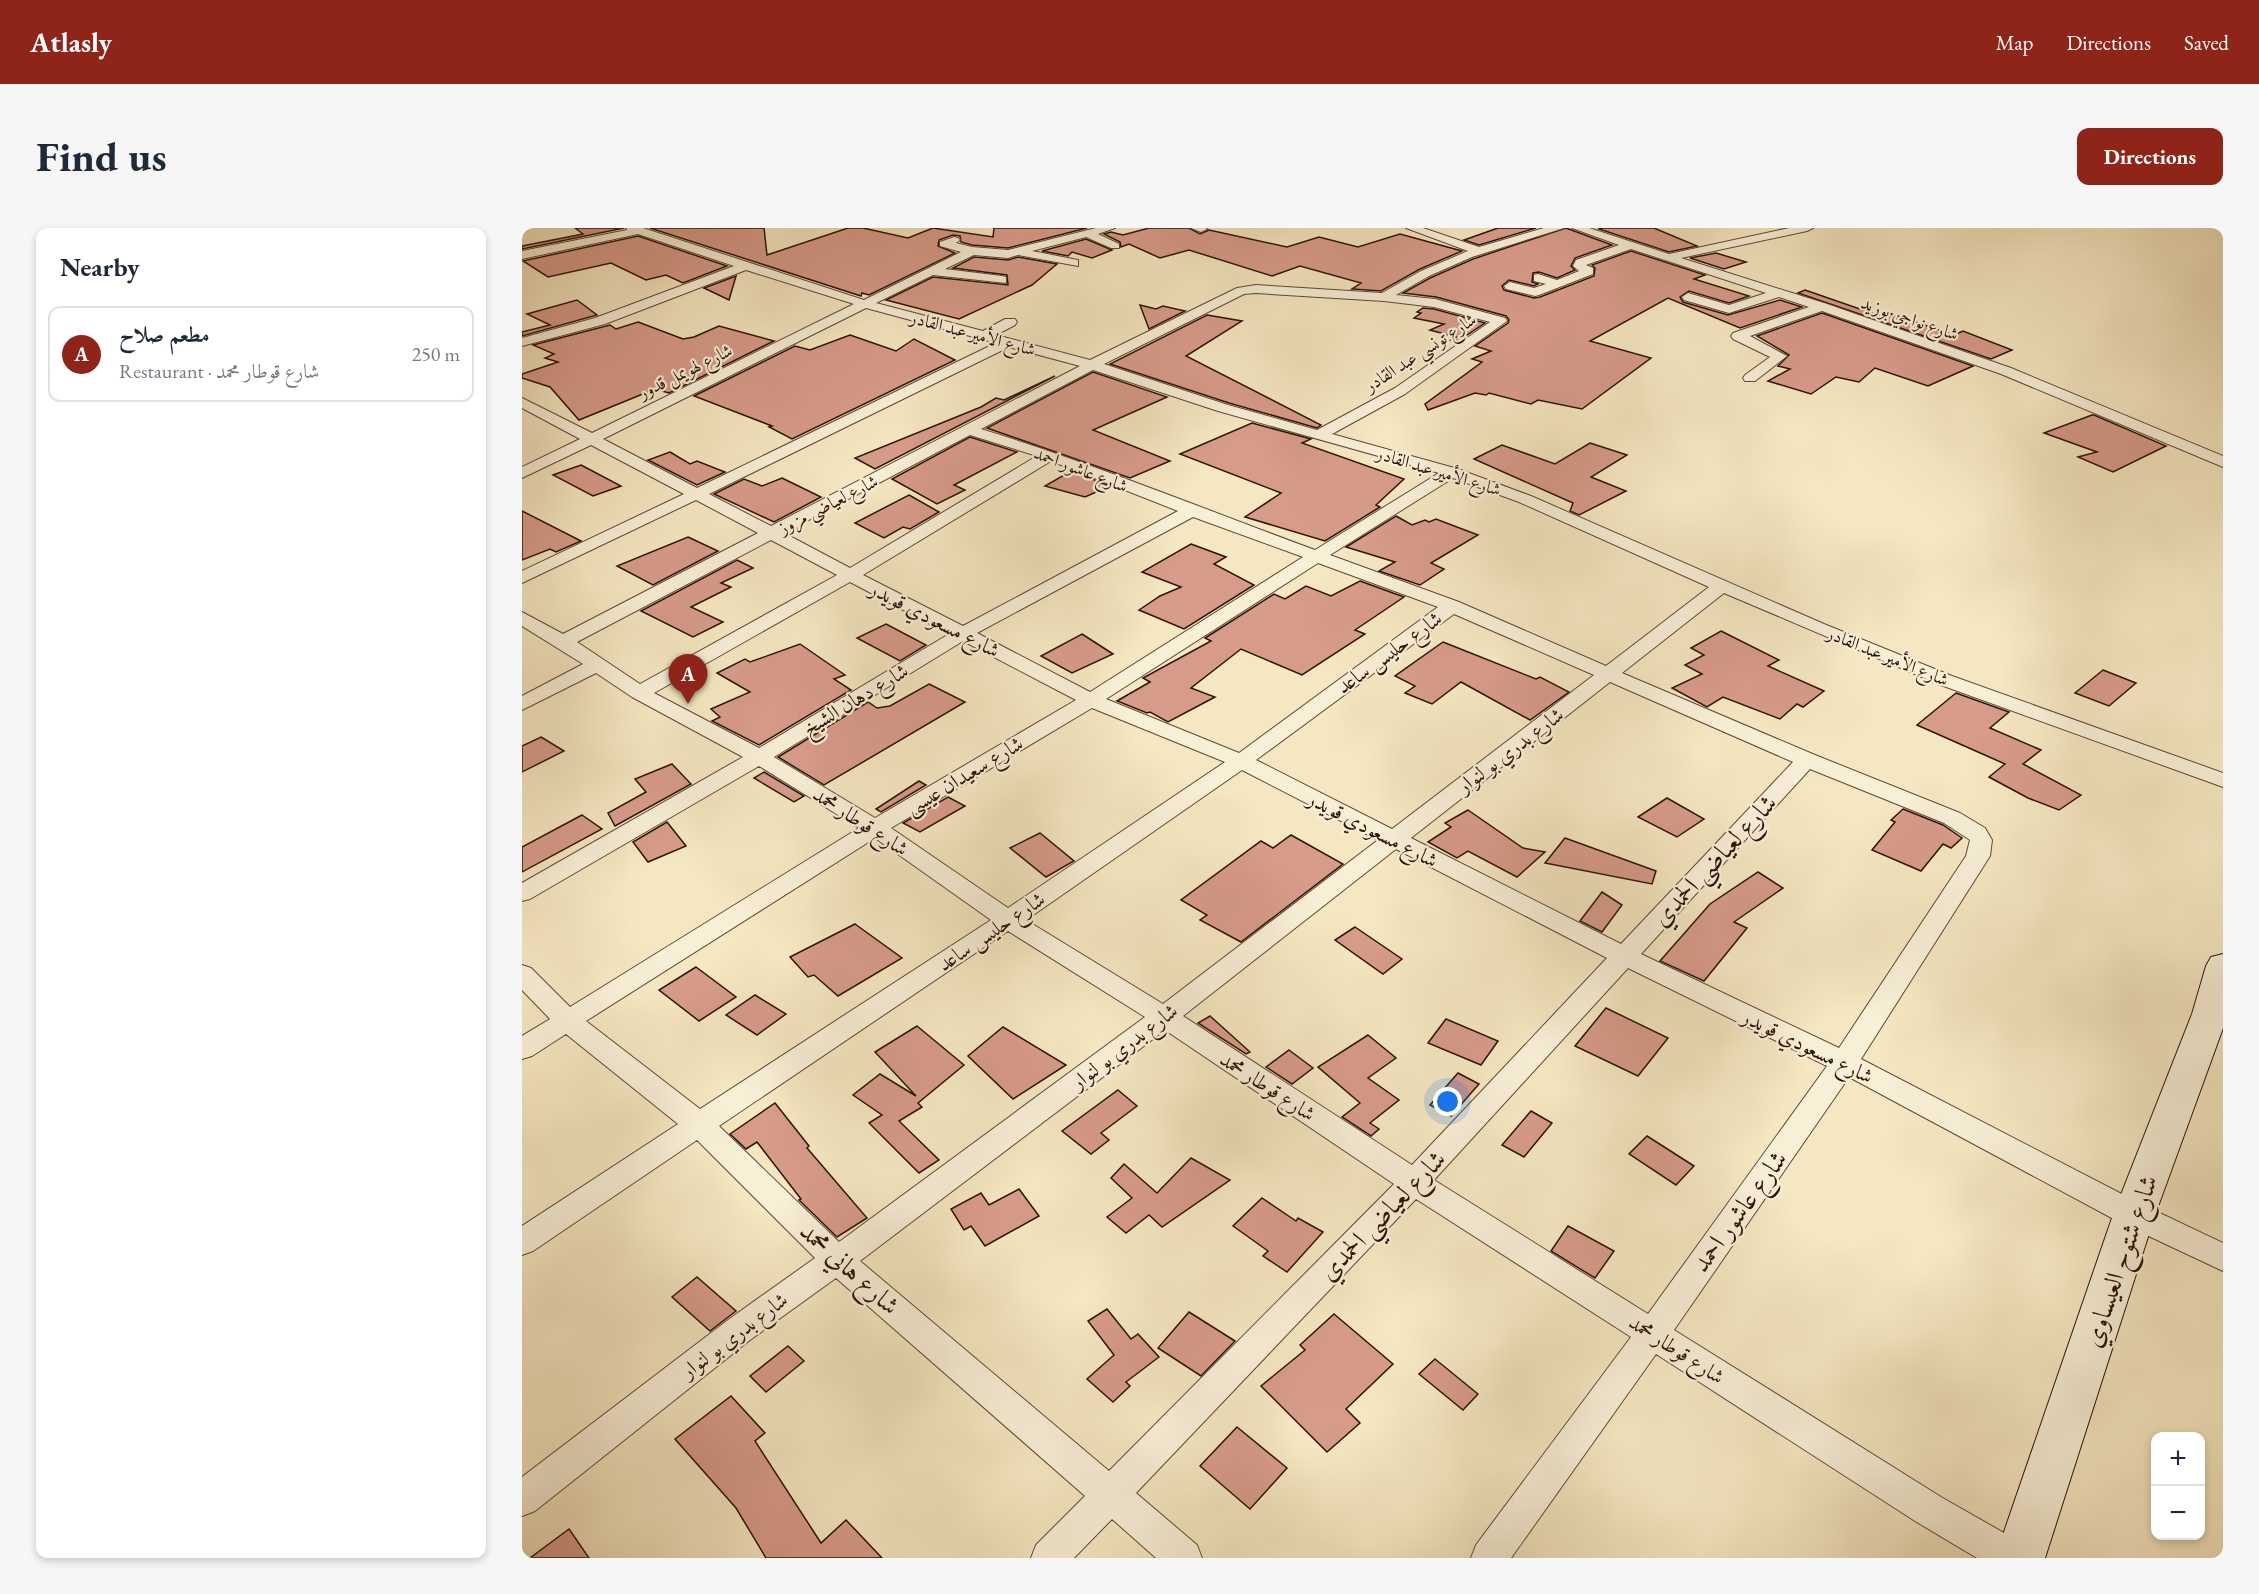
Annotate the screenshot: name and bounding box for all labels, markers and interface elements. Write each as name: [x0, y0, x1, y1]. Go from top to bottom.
text: Atlasly: [30, 24, 112, 60]
text: Map: [1996, 29, 2033, 56]
text: Directions: [2066, 29, 2151, 56]
text: Saved: [2184, 29, 2229, 56]
button: Directions: [2077, 128, 2223, 185]
text: Find us: [36, 129, 167, 184]
text: Nearby: [60, 250, 140, 284]
street label: شارع نواجي بوزيد: [1857, 291, 1962, 349]
street label: شارع الأمير عبد القادر: [905, 304, 1039, 365]
street label: شارع تونسي عبد القادر: [1358, 307, 1484, 403]
text: مطعم صلاح: [119, 320, 210, 349]
street label: شارع لهويمل قدور: [632, 338, 738, 408]
text: A: [74, 341, 89, 367]
text: 250 m: [412, 341, 460, 367]
text: Restaurant · شارع قوطار محمد: [119, 358, 319, 384]
street label: شارع الأمير عبد القادر: [1371, 440, 1504, 505]
street label: شارع عاشور احمد: [1029, 441, 1131, 501]
street label: شارع لعياضي مزوز: [773, 469, 884, 545]
street label: شارع مسعودي قويدر: [861, 574, 1005, 668]
street label: شارع حليس ساعد: [1331, 605, 1450, 704]
street label: شارع الأمير عبد القادر: [1820, 619, 1953, 695]
pin: A: [668, 654, 708, 704]
street label: شارع دهان الشيخ: [797, 657, 916, 746]
street label: شارع بدري بو لنوار: [1449, 701, 1572, 804]
street label: شارع سعيدان عيسى: [900, 729, 1030, 825]
street label: شارع قوطار محمد: [805, 780, 914, 866]
street label: شارع مسعودي قويدر: [1299, 784, 1443, 878]
street label: شارع لعياضي الحمدي: [1644, 786, 1789, 938]
street label: شارع حليس ساعد: [932, 885, 1053, 981]
street label: شارع بدري بو لنوار: [1063, 997, 1186, 1100]
street label: شارع مسعودي قويدر: [1734, 1002, 1878, 1094]
street label: شارع قوطار محمد: [1212, 1045, 1321, 1131]
your location: [1433, 1087, 1462, 1116]
street label: شارع لعياضي الحمدي: [1311, 1142, 1458, 1293]
street label: شارع عاشور احمد: [1683, 1143, 1799, 1282]
street label: شارع شتوح العيساوي: [2075, 1170, 2172, 1354]
street label: شارع هاني محمد: [789, 1214, 907, 1326]
street label: شارع بدري بو لنوار: [673, 1286, 796, 1389]
street label: شارع قوطار محمد: [1621, 1308, 1730, 1394]
map controls: [2151, 1432, 2205, 1540]
button: +: [2151, 1432, 2205, 1486]
button: −: [2151, 1486, 2205, 1540]

